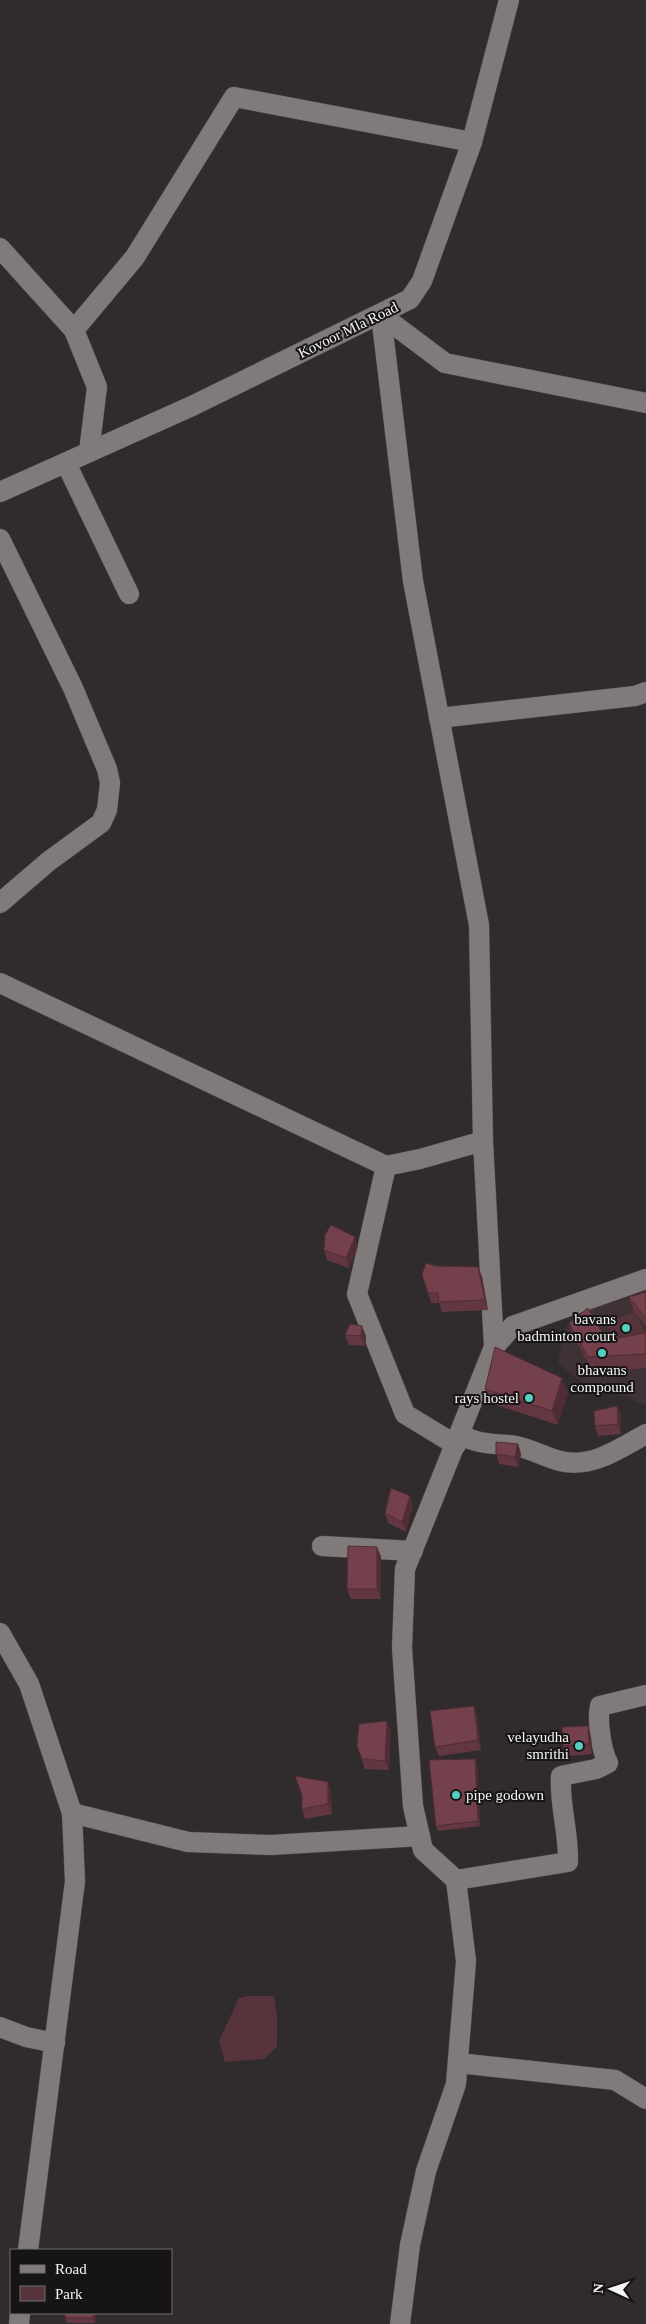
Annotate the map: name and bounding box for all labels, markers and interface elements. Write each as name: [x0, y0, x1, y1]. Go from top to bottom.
street label: Kovoor Mla Road: [295, 299, 401, 361]
place label: bavans badminton court: [517, 1311, 617, 1344]
marker: bavans badminton court: [620, 1322, 632, 1334]
marker: bhavans compound: [596, 1347, 608, 1359]
place label: bhavans compound: [570, 1362, 634, 1395]
place label: rays hostel: [454, 1390, 519, 1406]
marker: rays hostel: [523, 1392, 535, 1404]
place label: velayudha smrithi: [507, 1729, 569, 1762]
marker: velayudha smrithi: [573, 1740, 585, 1752]
place label: pipe godown: [466, 1787, 544, 1803]
marker: pipe godown: [450, 1789, 462, 1801]
legend: [10, 2249, 172, 2314]
text: Road: [55, 2261, 87, 2277]
north arrow: [586, 2264, 636, 2314]
text: N: [591, 2283, 606, 2294]
text: Park: [55, 2286, 83, 2302]

